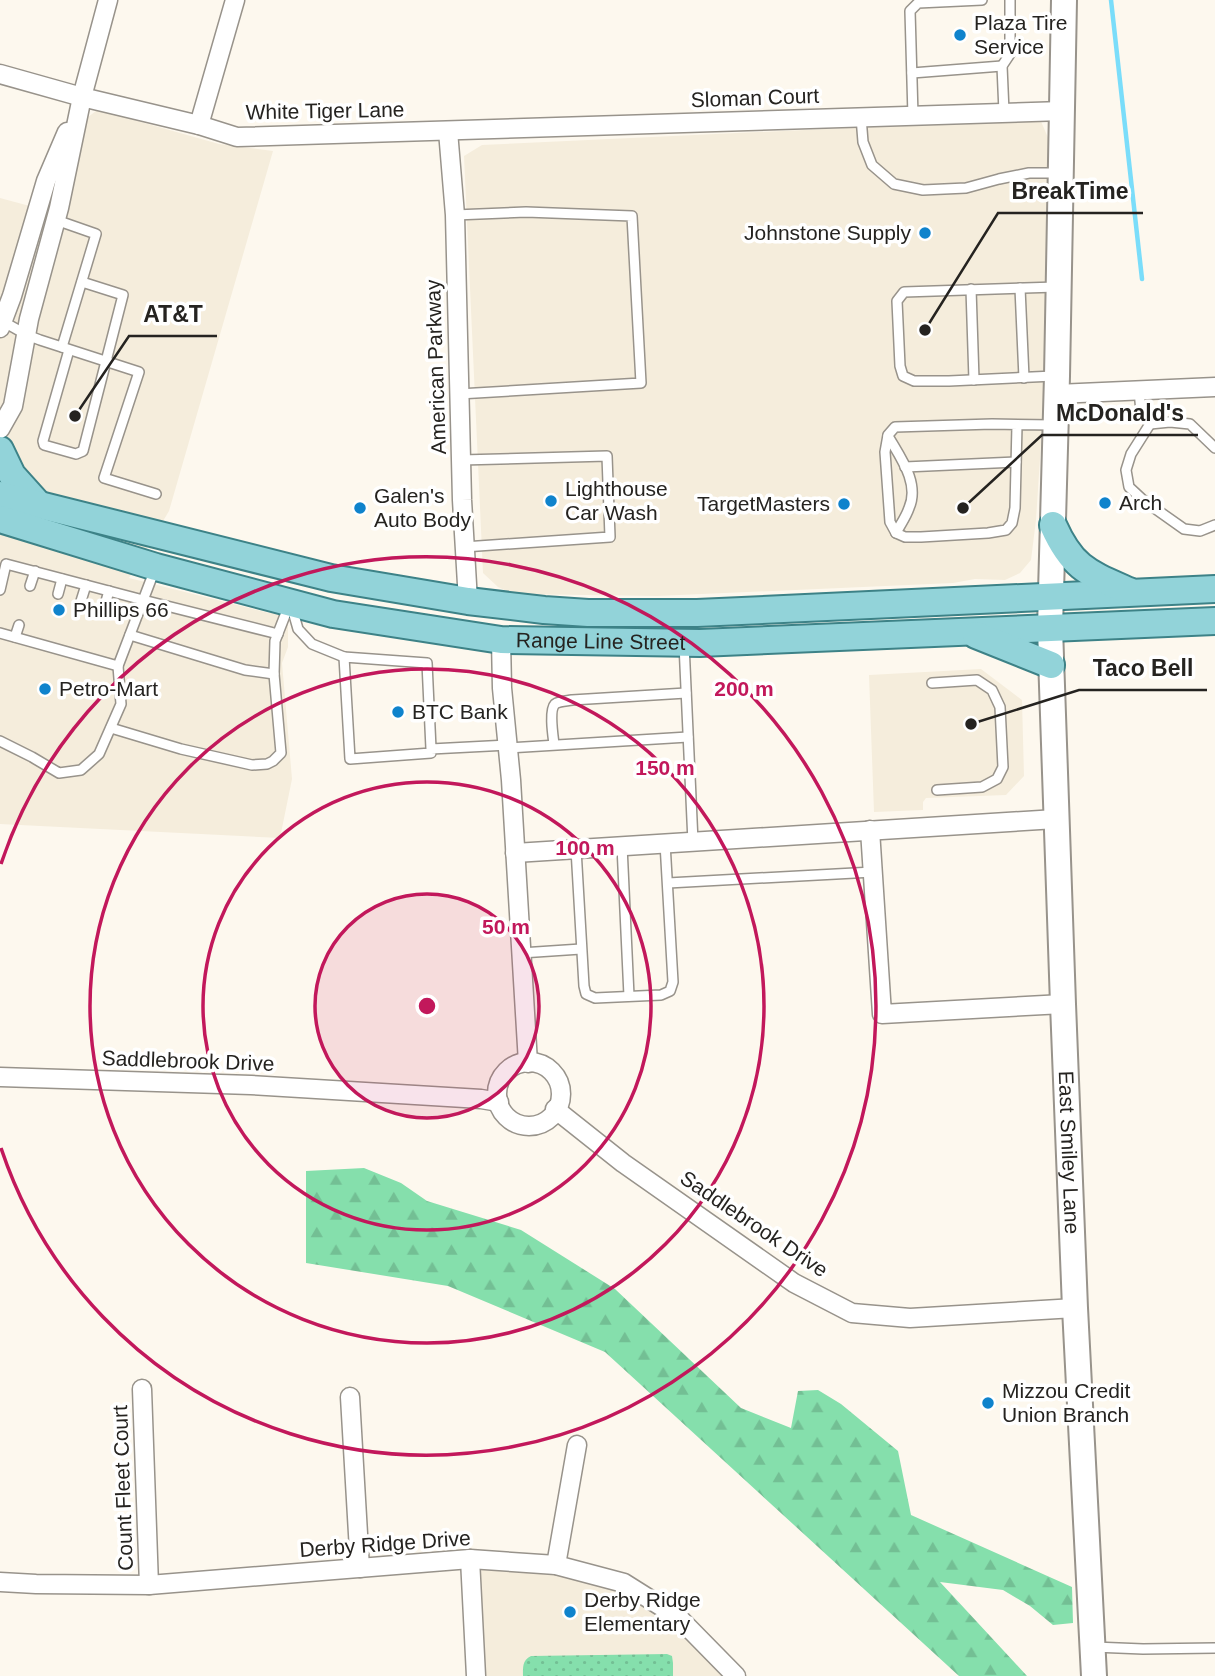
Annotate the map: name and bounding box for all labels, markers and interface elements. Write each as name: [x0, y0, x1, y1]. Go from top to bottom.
place label: Plaza Tire Service: [974, 11, 1067, 58]
marker: Plaza Tire Service: [952, 27, 968, 43]
street label: Sloman Court: [690, 84, 820, 111]
street label: White Tiger Lane: [245, 98, 405, 123]
callout: BreakTime: [998, 169, 1143, 213]
text: BreakTime: [1011, 178, 1129, 204]
place label: Johnstone Supply: [744, 221, 911, 244]
marker: Johnstone Supply: [917, 225, 933, 241]
street label: American Parkway: [421, 279, 450, 455]
callout: AT&T: [129, 292, 217, 336]
text: AT&T: [143, 301, 203, 327]
callout: McDonald's: [1042, 391, 1198, 435]
text: McDonald's: [1056, 400, 1184, 426]
place label: Lighthouse Car Wash: [565, 477, 668, 524]
place label: Galen's Auto Body: [374, 484, 471, 531]
place label: Arch: [1119, 491, 1162, 514]
place label: TargetMasters: [697, 492, 830, 515]
marker: Lighthouse Car Wash: [543, 493, 559, 509]
marker: Arch: [1097, 495, 1113, 511]
marker: TargetMasters: [836, 496, 852, 512]
marker: Galen's Auto Body: [352, 500, 368, 516]
place label: Phillips 66: [73, 598, 169, 621]
marker: Phillips 66: [51, 602, 67, 618]
street label: Range Line Street: [516, 628, 686, 654]
callout: Taco Bell: [1079, 646, 1207, 690]
text: Taco Bell: [1093, 655, 1193, 681]
place label: Petro-Mart: [59, 677, 158, 700]
text: 200 m: [714, 677, 774, 700]
marker: Petro-Mart: [37, 681, 53, 697]
place label: BTC Bank: [412, 700, 508, 723]
marker: BTC Bank: [390, 704, 406, 720]
text: 150 m: [635, 756, 695, 779]
text: 100 m: [555, 836, 615, 859]
text: 50 m: [482, 915, 530, 938]
centre of rings: [415, 994, 439, 1018]
street label: Saddlebrook Drive: [101, 1046, 275, 1075]
street label: East Smiley Lane: [1055, 1070, 1084, 1235]
street label: Saddlebrook Drive: [676, 1166, 832, 1281]
place label: Mizzou Credit Union Branch: [1002, 1379, 1131, 1426]
marker: Mizzou Credit Union Branch: [980, 1395, 996, 1411]
street label: Count Fleet Court: [108, 1405, 137, 1571]
street label: Derby Ridge Drive: [299, 1526, 471, 1561]
place label: Derby Ridge Elementary: [584, 1588, 701, 1635]
marker: Derby Ridge Elementary: [562, 1604, 578, 1620]

